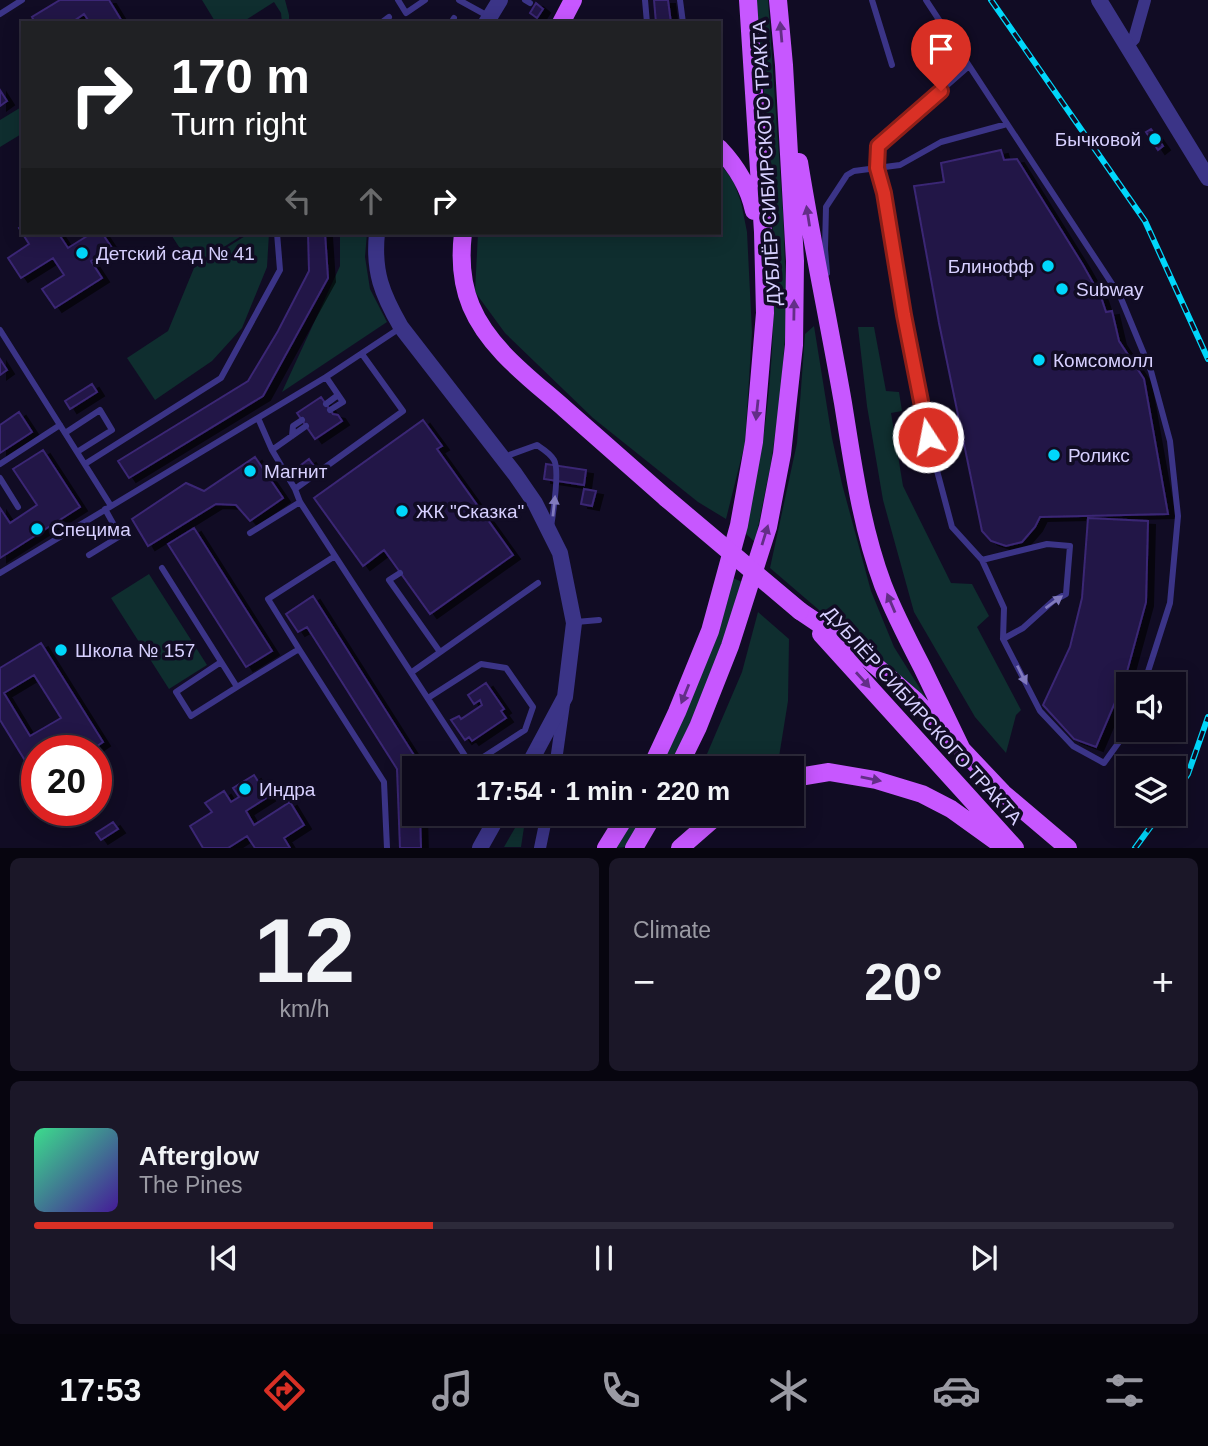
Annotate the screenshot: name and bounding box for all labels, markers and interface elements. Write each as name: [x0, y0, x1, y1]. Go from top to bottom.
street label: ДУБЛЁР СИБИРСКОГО ТРАКТА: [749, 19, 784, 306]
pin: [911, 19, 971, 91]
one-way arrow: [775, 21, 786, 43]
icon: arrive: [922, 30, 960, 68]
icon: right: [56, 49, 147, 140]
text: 170 m: [171, 49, 310, 103]
text: Turn right: [171, 106, 307, 142]
place label: Бычковой: [1055, 129, 1141, 150]
marker: Бычковой: [1147, 131, 1163, 147]
icon: left: [279, 182, 317, 220]
icon: ahead: [352, 182, 390, 220]
icon: right: [425, 182, 463, 220]
one-way arrow: [802, 204, 813, 226]
place label: Детский сад № 41: [96, 243, 255, 264]
marker: Детский сад № 41: [74, 245, 90, 261]
place label: Блинофф: [948, 256, 1034, 277]
marker: Блинофф: [1040, 258, 1056, 274]
place label: Subway: [1076, 279, 1144, 300]
marker: Subway: [1054, 281, 1070, 297]
one-way arrow: [789, 298, 800, 320]
place label: Комсомолл: [1053, 350, 1153, 371]
marker: Комсомолл: [1031, 352, 1047, 368]
one-way arrow: [751, 400, 762, 422]
position arrow: [891, 400, 965, 474]
place label: Роликс: [1068, 445, 1130, 466]
marker: Роликс: [1046, 447, 1062, 463]
place label: Магнит: [264, 461, 328, 482]
marker: Магнит: [242, 463, 258, 479]
one-way arrow: [548, 495, 559, 517]
place label: ЖК "Сказка": [416, 501, 524, 522]
marker: ЖК "Сказка": [394, 503, 410, 519]
place label: Специма: [51, 519, 131, 540]
marker: Специма: [29, 521, 45, 537]
one-way arrow: [760, 524, 770, 545]
one-way arrow: [885, 593, 897, 613]
one-way arrow: [1045, 595, 1063, 609]
street label: ДУБЛЁР СИБИРСКОГО ТРАКТА: [819, 602, 1026, 829]
place label: Школа № 157: [75, 640, 195, 661]
marker: Школа № 157: [53, 642, 69, 658]
one-way arrow: [1016, 665, 1027, 685]
one-way arrow: [854, 671, 870, 688]
map controls: [1116, 672, 1186, 826]
button: sound: [1116, 672, 1186, 742]
one-way arrow: [679, 684, 690, 705]
speed limit sign: 20: [21, 735, 112, 826]
button: layers: [1116, 756, 1186, 826]
one-way arrow: [860, 774, 882, 785]
text: 17:54 · 1 min · 220 m: [476, 776, 730, 806]
place label: Индра: [259, 779, 316, 800]
marker: Индра: [237, 781, 253, 797]
text: 12: [254, 900, 355, 1001]
text: Climate: [633, 917, 711, 943]
text: 20°: [864, 953, 943, 1011]
text: −: [633, 961, 655, 1003]
text: +: [1152, 961, 1174, 1003]
text: km/h: [280, 996, 329, 1022]
text: Afterglow: [139, 1141, 259, 1171]
text: The Pines: [139, 1172, 243, 1198]
icon: previous: [205, 1239, 243, 1277]
icon: pause: [585, 1239, 623, 1277]
icon: next: [965, 1239, 1003, 1277]
icon: directions: [260, 1366, 309, 1415]
icon: music: [428, 1366, 477, 1415]
icon: phone: [596, 1366, 645, 1415]
icon: climate: [764, 1366, 813, 1415]
icon: car: [932, 1366, 981, 1415]
icon: filters: [1100, 1366, 1149, 1415]
text: 17:53: [59, 1372, 141, 1408]

